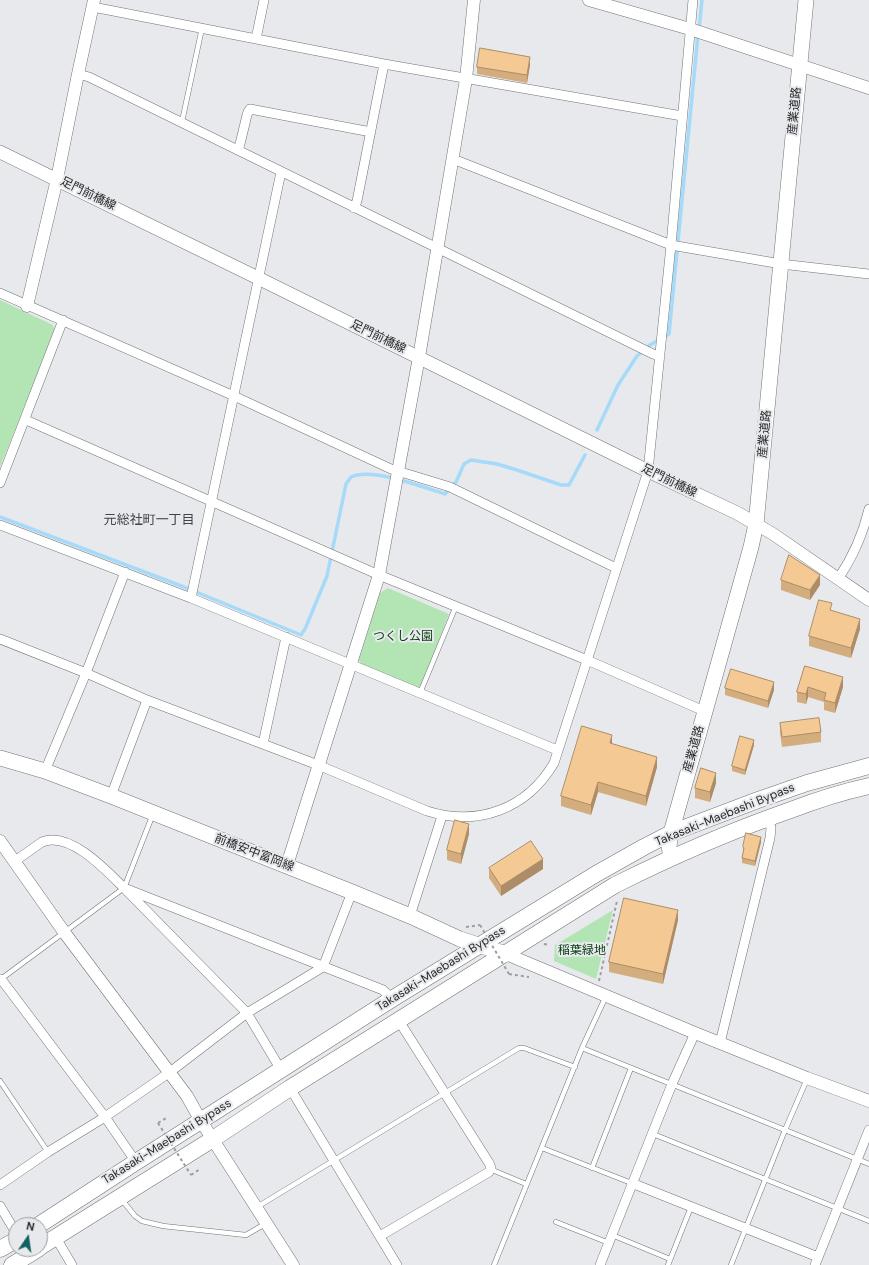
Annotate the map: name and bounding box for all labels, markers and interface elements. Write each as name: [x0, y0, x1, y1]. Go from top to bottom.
street label: 産業道路: [786, 86, 804, 136]
street label: 足門前橋線: [58, 174, 118, 214]
street label: 足門前橋線: [348, 317, 408, 357]
street label: 産業道路: [756, 409, 774, 459]
street label: 足門前橋線: [639, 461, 699, 501]
district label: 元総社町一丁目: [104, 513, 194, 529]
park label: つくし公園: [373, 630, 433, 644]
street label: 産業道路: [681, 724, 707, 774]
street label: Takasaki-Maebashi Bypass: [653, 780, 797, 850]
street label: 前橋安中富岡線: [212, 831, 296, 875]
street label: Takasaki-Maebashi Bypass: [374, 923, 508, 1015]
park label: 稲葉緑地: [558, 944, 606, 958]
street label: Takasaki-Maebashi Bypass: [100, 1096, 234, 1188]
north arrow: [8, 1217, 48, 1257]
text: N: [25, 1219, 36, 1234]

